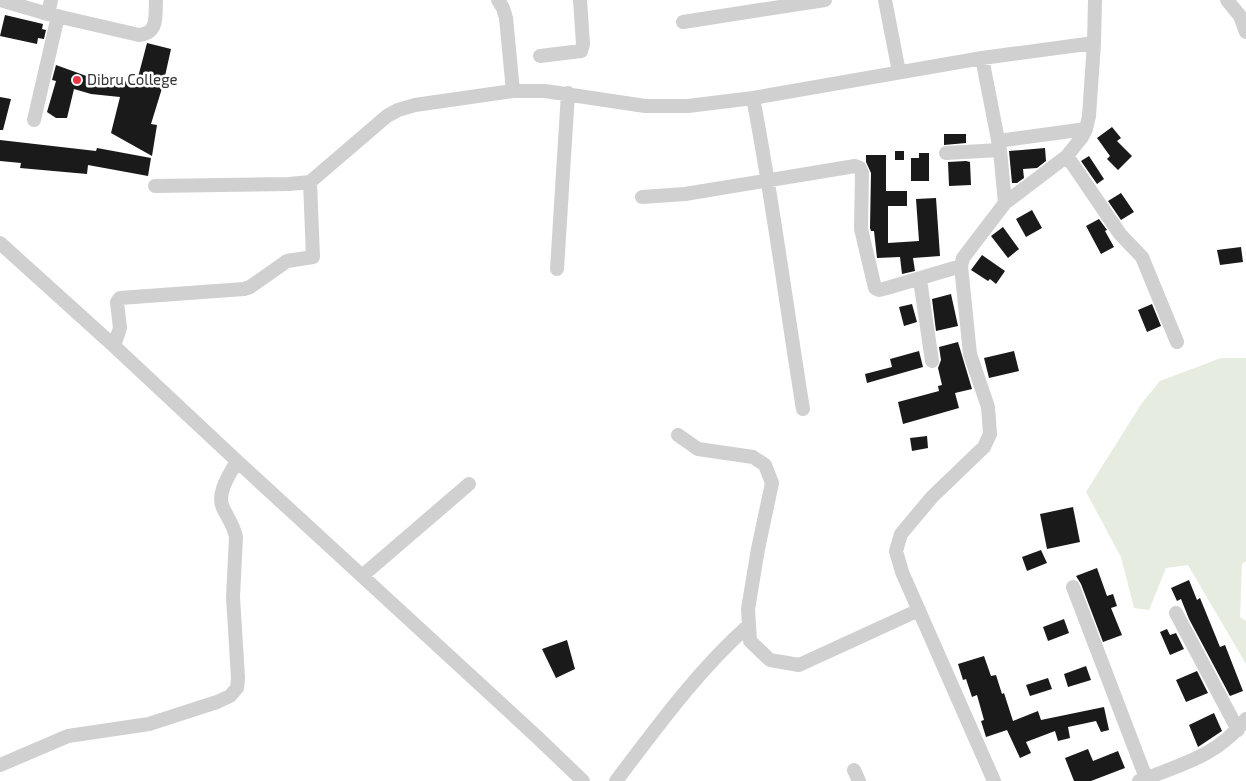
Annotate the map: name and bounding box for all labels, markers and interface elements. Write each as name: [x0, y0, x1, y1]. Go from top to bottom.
place label: Dibru College: [87, 70, 178, 88]
marker: Dibru College: [71, 74, 83, 86]

